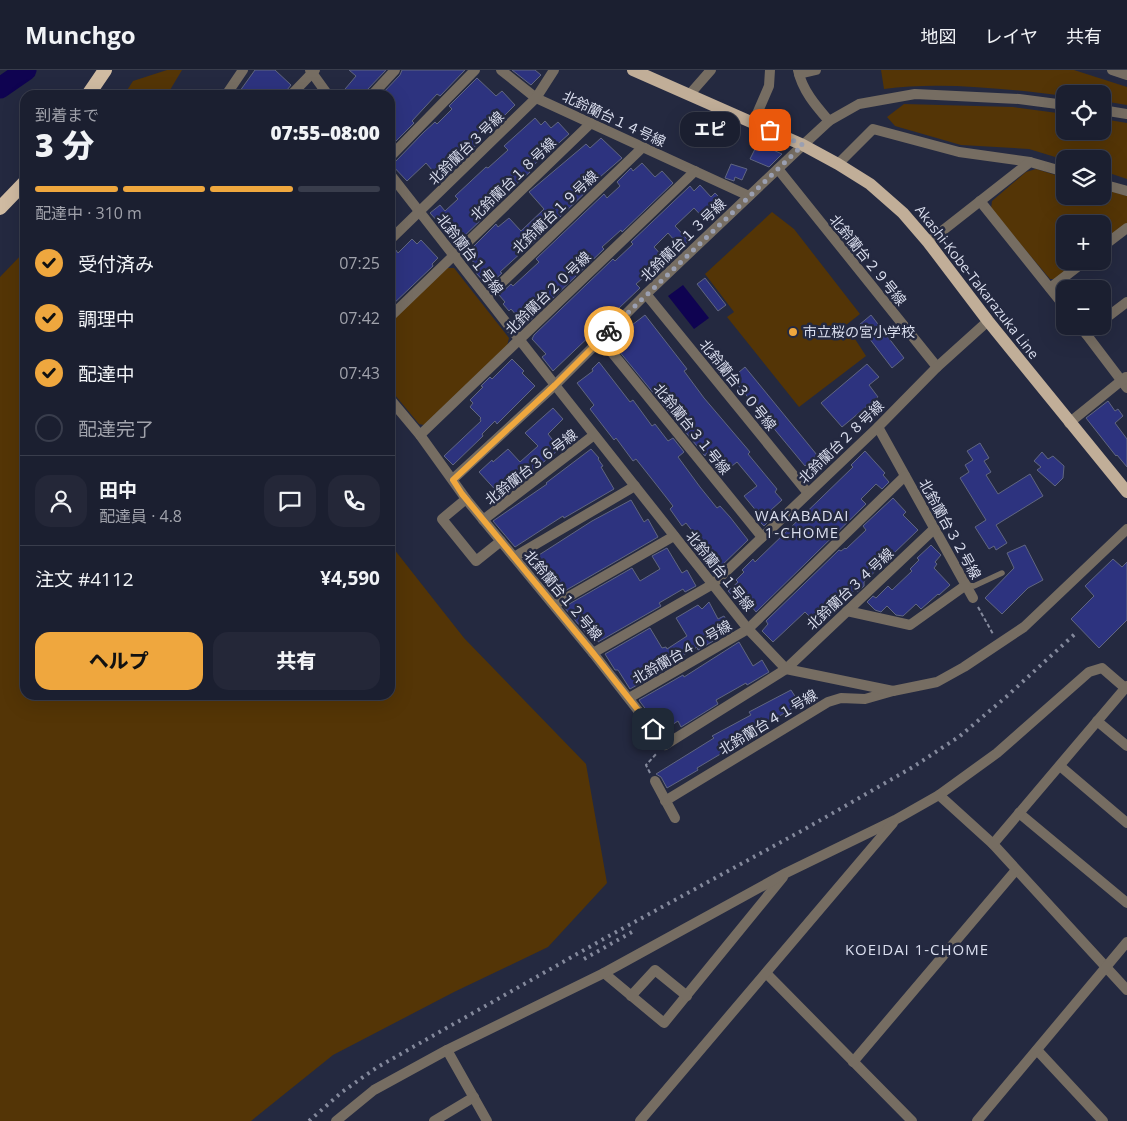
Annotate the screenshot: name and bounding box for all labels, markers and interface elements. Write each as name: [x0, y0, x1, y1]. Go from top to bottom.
text: Munchgo: [25, 18, 136, 51]
text: 地図: [921, 24, 957, 48]
text: レイヤ: [985, 24, 1038, 48]
text: 共有: [1066, 24, 1102, 48]
map controls: [1056, 85, 1111, 335]
button: locate: [1056, 85, 1111, 140]
street label: 北鈴蘭台１４号線: [559, 86, 669, 151]
text: 到着まで: [35, 104, 99, 126]
street label: 北鈴蘭台３号線: [424, 107, 507, 189]
pin: [749, 109, 791, 151]
callout: エピ: [680, 112, 740, 148]
icon: bag: [756, 116, 784, 144]
text: エピ: [694, 118, 726, 140]
text: 07:55–08:00: [270, 120, 380, 146]
text: 3 分: [35, 123, 94, 166]
street label: 北鈴蘭台１８号線: [466, 133, 560, 224]
button: layers: [1056, 150, 1111, 205]
street label: 北鈴蘭台１９号線: [508, 166, 602, 257]
street label: 北鈴蘭台１３号線: [636, 194, 730, 285]
street label: Akashi-Kobe-Takarazuka Line: [911, 201, 1044, 363]
text: 配達中 · 310 m: [35, 202, 142, 224]
street label: 北鈴蘭台１号線: [433, 209, 508, 298]
street label: 北鈴蘭台２９号線: [826, 210, 911, 309]
button: +: [1056, 215, 1111, 270]
street label: 北鈴蘭台２０号線: [501, 247, 595, 338]
icon: check: [35, 249, 63, 277]
text: 受付済み: [78, 251, 154, 277]
text: 07:25: [339, 252, 380, 274]
button: −: [1056, 280, 1111, 335]
icon: check: [35, 304, 63, 332]
text: 調理中: [78, 306, 135, 332]
courier: [584, 306, 634, 356]
text: 07:42: [339, 307, 380, 329]
icon: bike: [595, 317, 623, 345]
place label: 市立桜の宮小学校: [803, 322, 915, 341]
marker: 市立桜の宮小学校: [787, 326, 799, 338]
street label: 北鈴蘭台３０号線: [696, 335, 781, 434]
icon: check: [35, 359, 63, 387]
text: 配達中: [78, 361, 135, 387]
text: 07:43: [339, 362, 380, 384]
street label: 北鈴蘭台３１号線: [650, 379, 735, 478]
street label: 北鈴蘭台２８号線: [794, 396, 888, 487]
text: 配達完了: [78, 416, 154, 442]
street label: 北鈴蘭台３６号線: [481, 425, 581, 509]
button: person: [35, 475, 87, 527]
button: chat: [264, 475, 316, 527]
button: phone: [328, 475, 380, 527]
street label: 北鈴蘭台３２号線: [915, 475, 986, 582]
text: 田中: [99, 477, 137, 503]
text: 配達員 · 4.8: [99, 505, 182, 527]
district label: WAKABADAI 1-CHOME: [755, 505, 849, 542]
street label: 北鈴蘭台１号線: [682, 527, 759, 615]
street label: 北鈴蘭台３４号線: [802, 543, 897, 634]
street label: 北鈴蘭台１２号線: [520, 546, 607, 644]
text: ¥4,590: [320, 565, 380, 591]
text: 注文 #4112: [35, 566, 134, 592]
street label: 北鈴蘭台４０号線: [629, 615, 735, 688]
button: ヘルプ: [35, 632, 203, 690]
button: 共有: [213, 632, 380, 690]
street label: 北鈴蘭台４１号線: [715, 685, 821, 759]
pin: [632, 708, 674, 750]
icon: home: [639, 715, 667, 743]
district label: KOEIDAI 1-CHOME: [845, 939, 989, 959]

